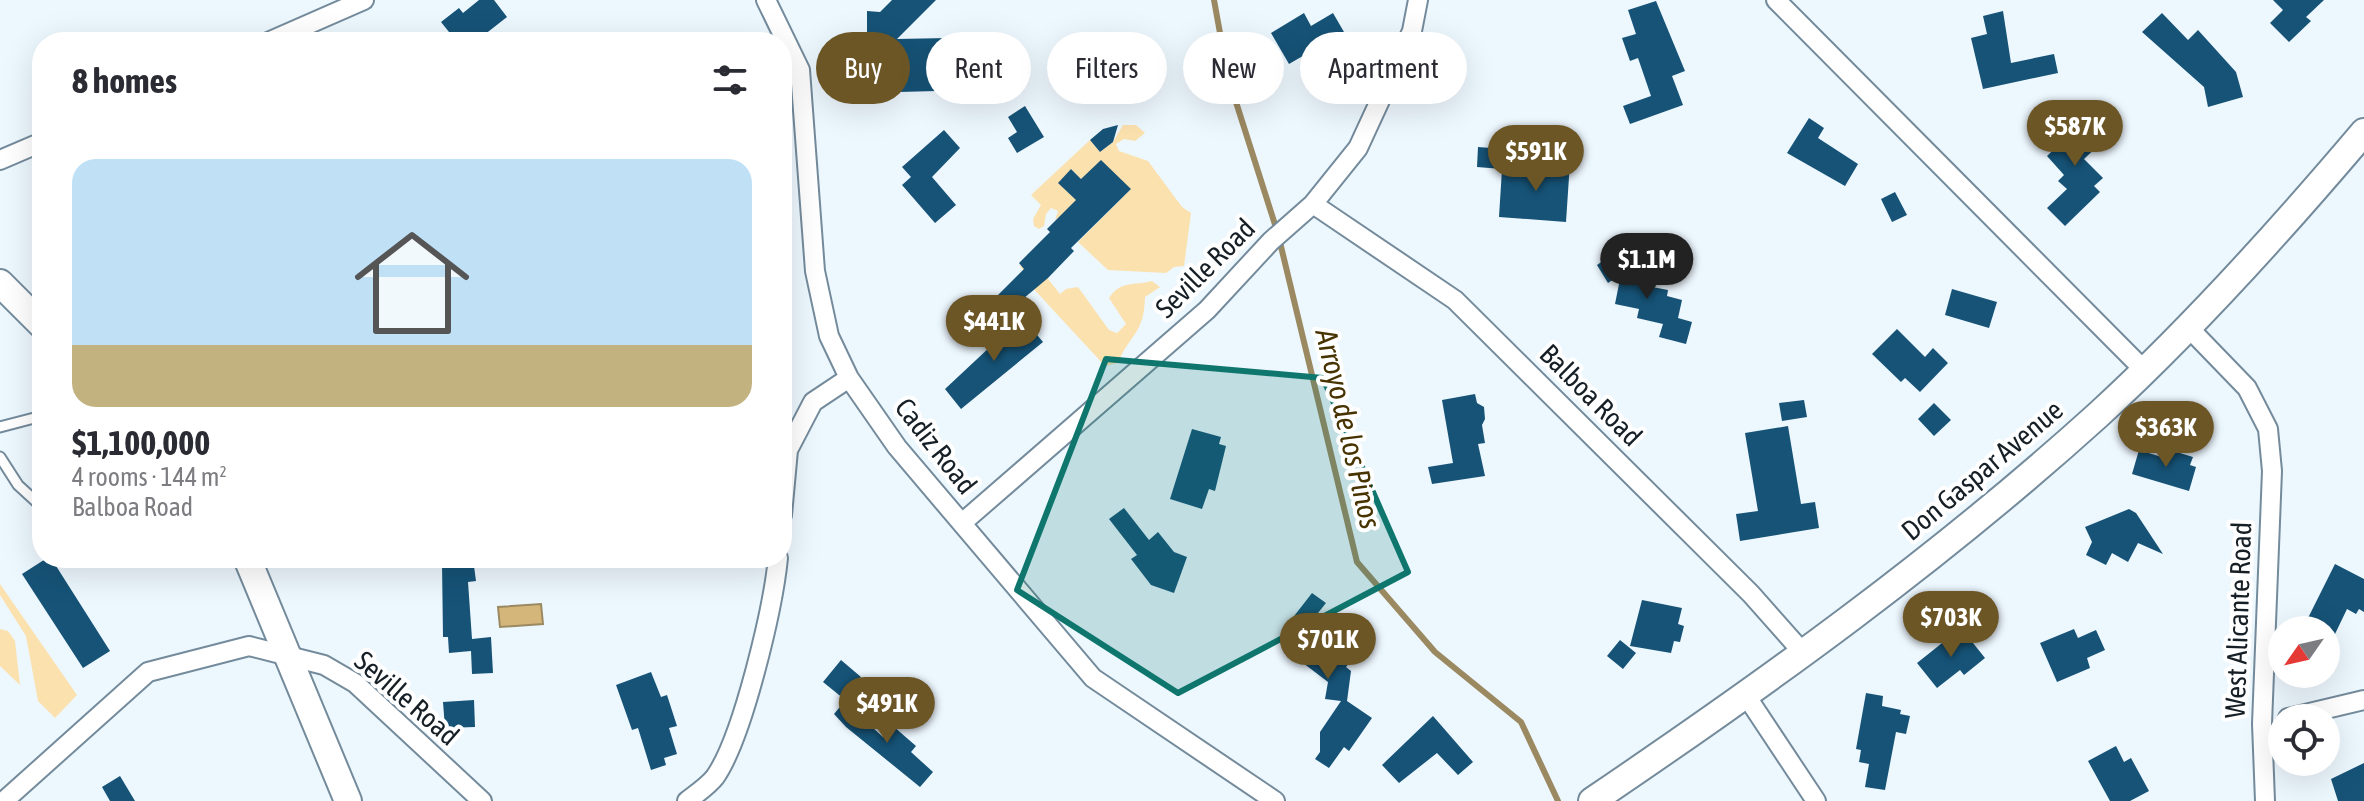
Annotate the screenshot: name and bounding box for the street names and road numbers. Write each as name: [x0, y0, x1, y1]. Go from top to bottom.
street label: Seville Road: [1149, 212, 1261, 324]
street label: Balboa Road: [1534, 338, 1648, 452]
street label: Cadiz Road: [889, 392, 983, 500]
street label: Don Gaspar Avenue: [1895, 393, 2069, 547]
street label: West Alicante Road: [2219, 521, 2257, 719]
street label: Seville Road: [349, 644, 465, 752]

